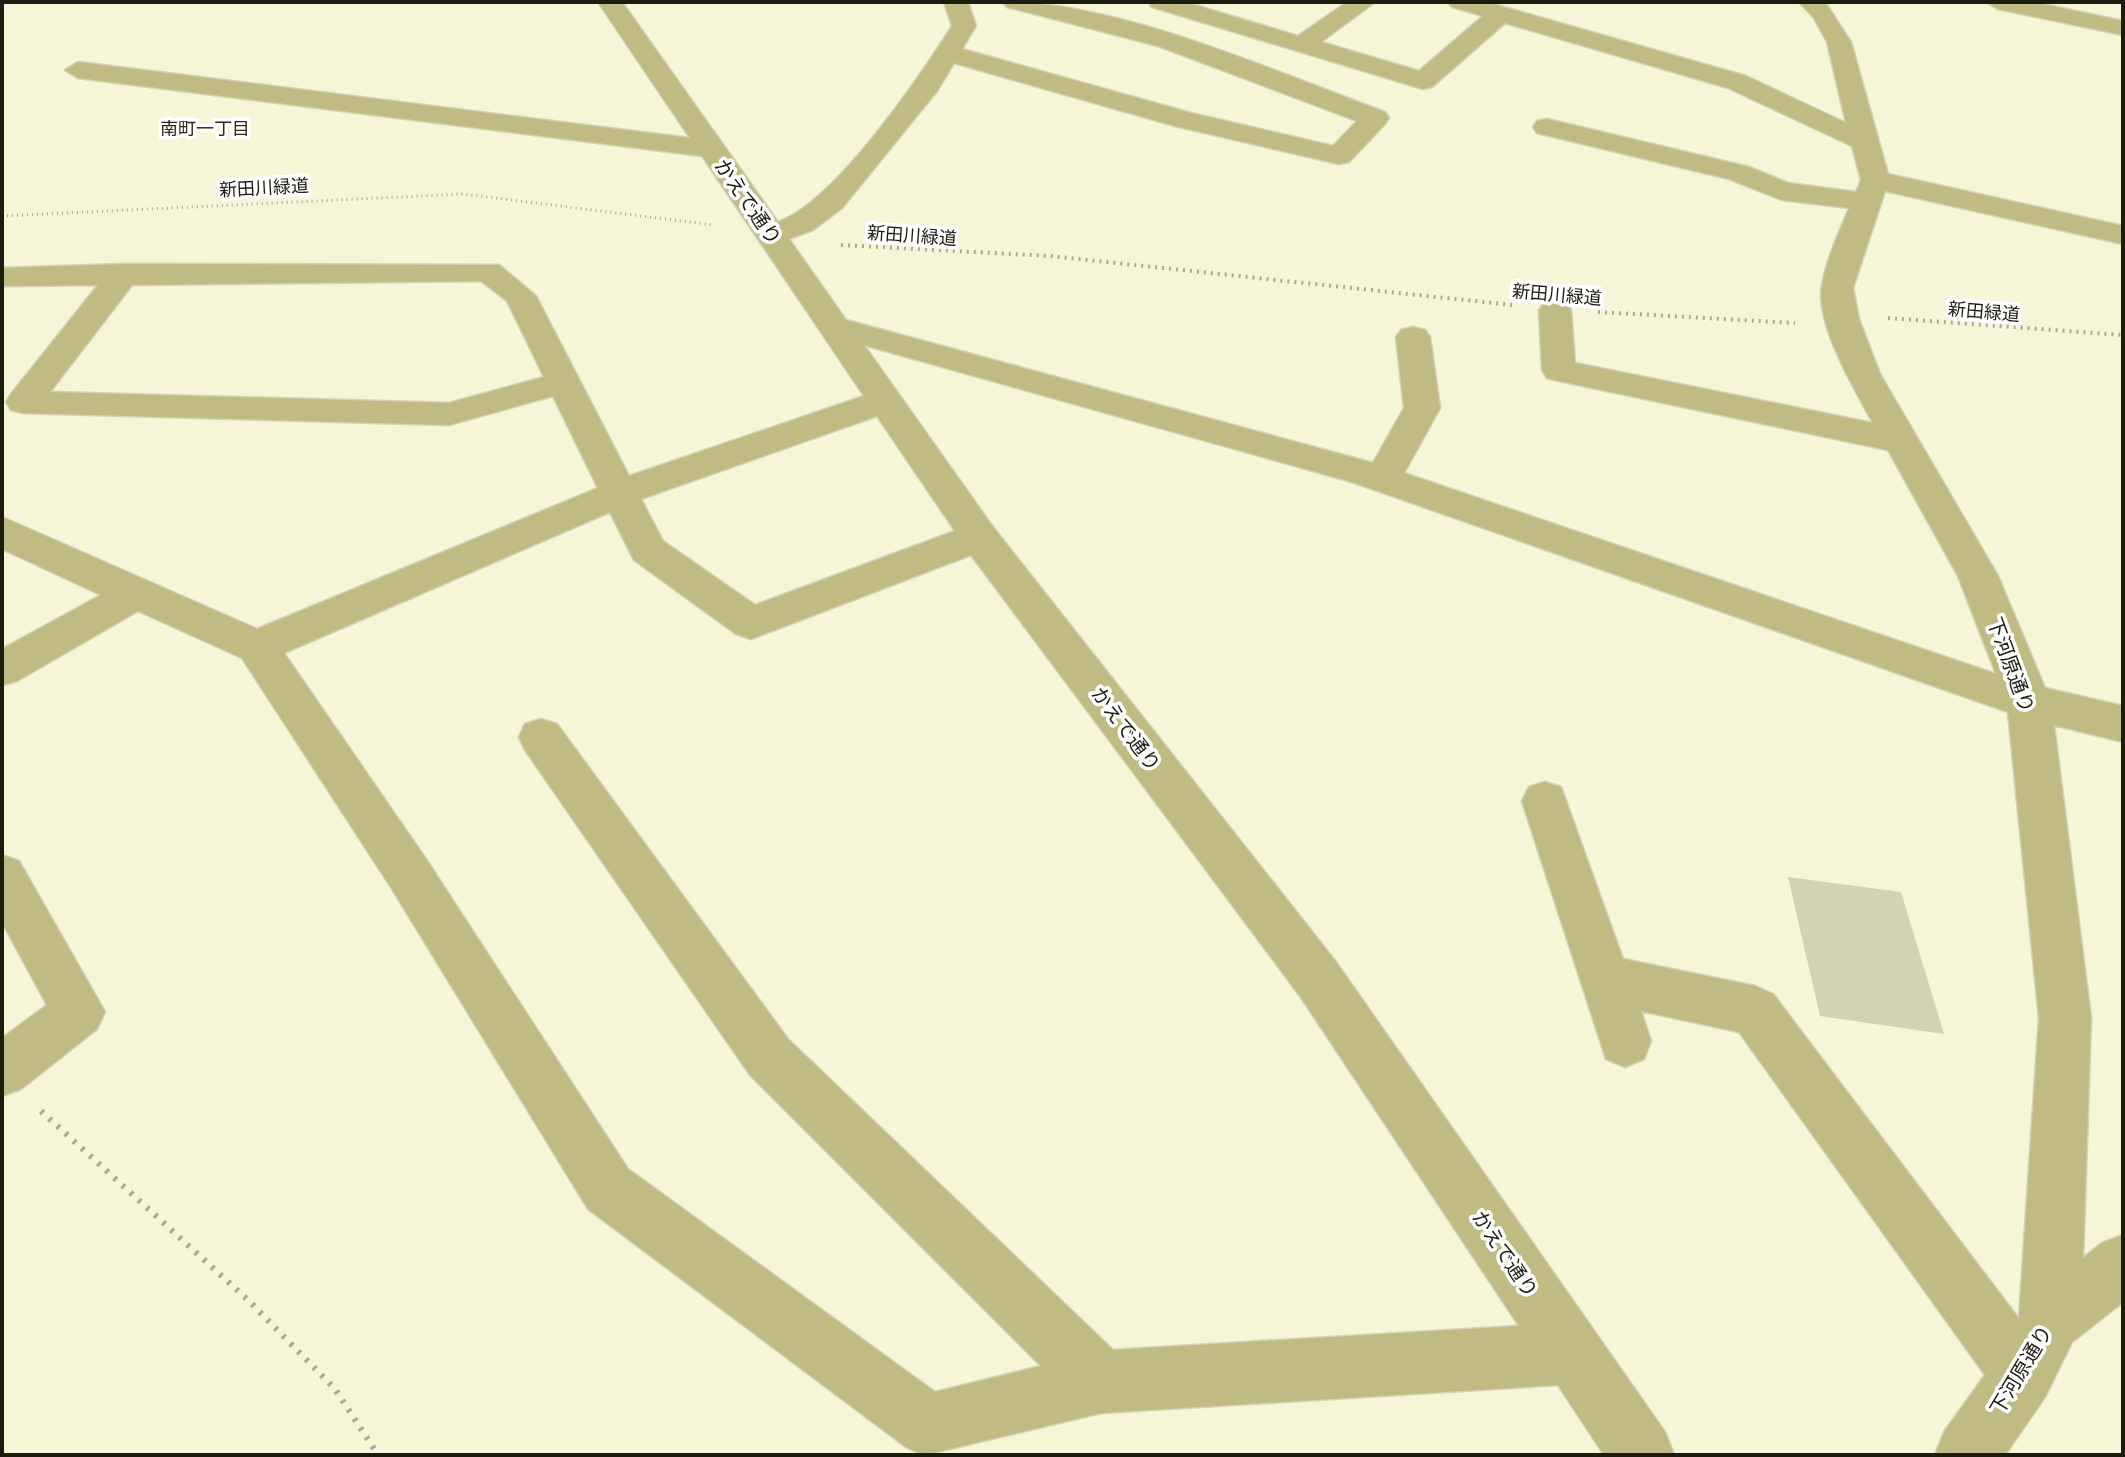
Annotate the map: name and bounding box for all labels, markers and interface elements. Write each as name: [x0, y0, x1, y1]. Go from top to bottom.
district label: 南町一丁目: [160, 118, 250, 140]
street label: かえで通り: [710, 154, 786, 250]
street label: 新田川緑道: [218, 175, 310, 201]
street label: 新田川緑道: [866, 222, 958, 250]
street label: 新田川緑道: [1511, 280, 1603, 310]
street label: 新田緑道: [1947, 298, 2021, 326]
street label: 下河原通り: [1983, 614, 2039, 716]
street label: かえで通り: [1087, 682, 1165, 776]
street label: かえで通り: [1467, 1206, 1543, 1302]
street label: 下河原通り: [1985, 1321, 2057, 1419]

